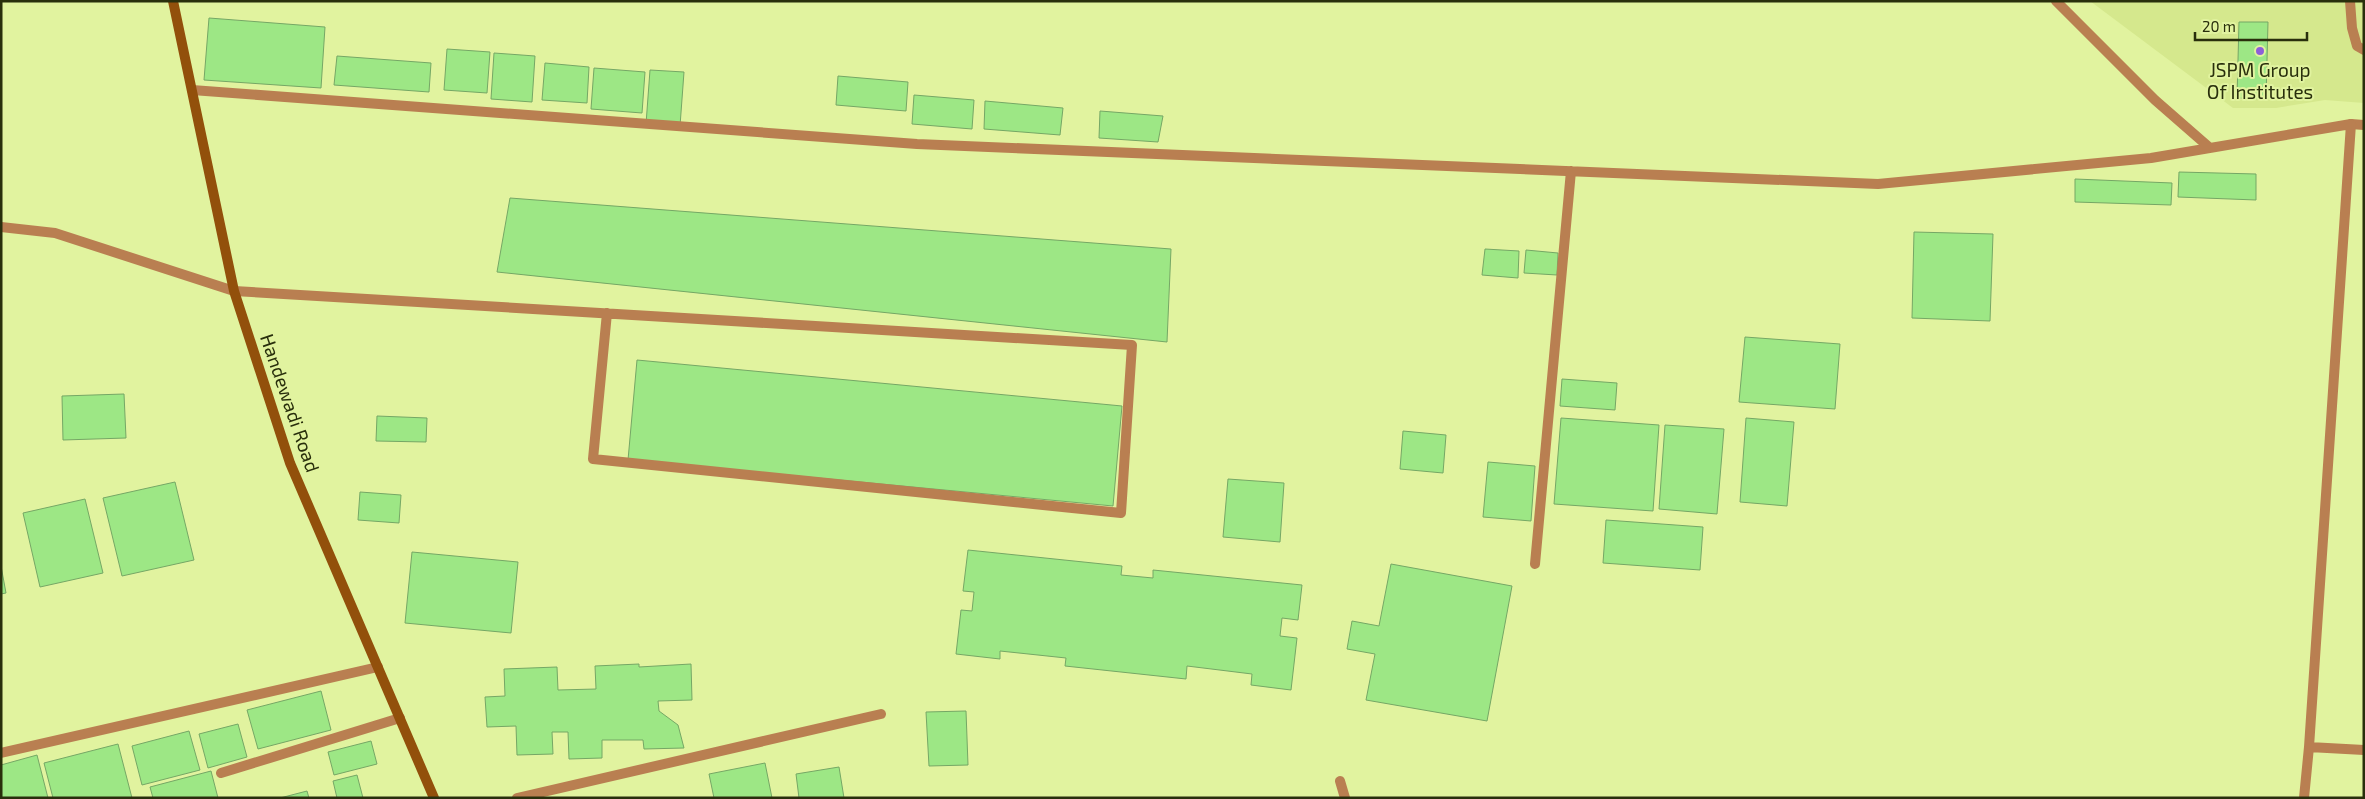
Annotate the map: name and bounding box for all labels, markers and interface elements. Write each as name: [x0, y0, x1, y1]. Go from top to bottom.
scale bar: [2195, 10, 2308, 42]
text: 20 m: [2202, 17, 2236, 35]
marker: JSPM Group Of Institutes: [2254, 45, 2266, 57]
place label: JSPM Group Of Institutes: [2207, 58, 2313, 103]
street label: Handewadi Road: [256, 331, 325, 475]

